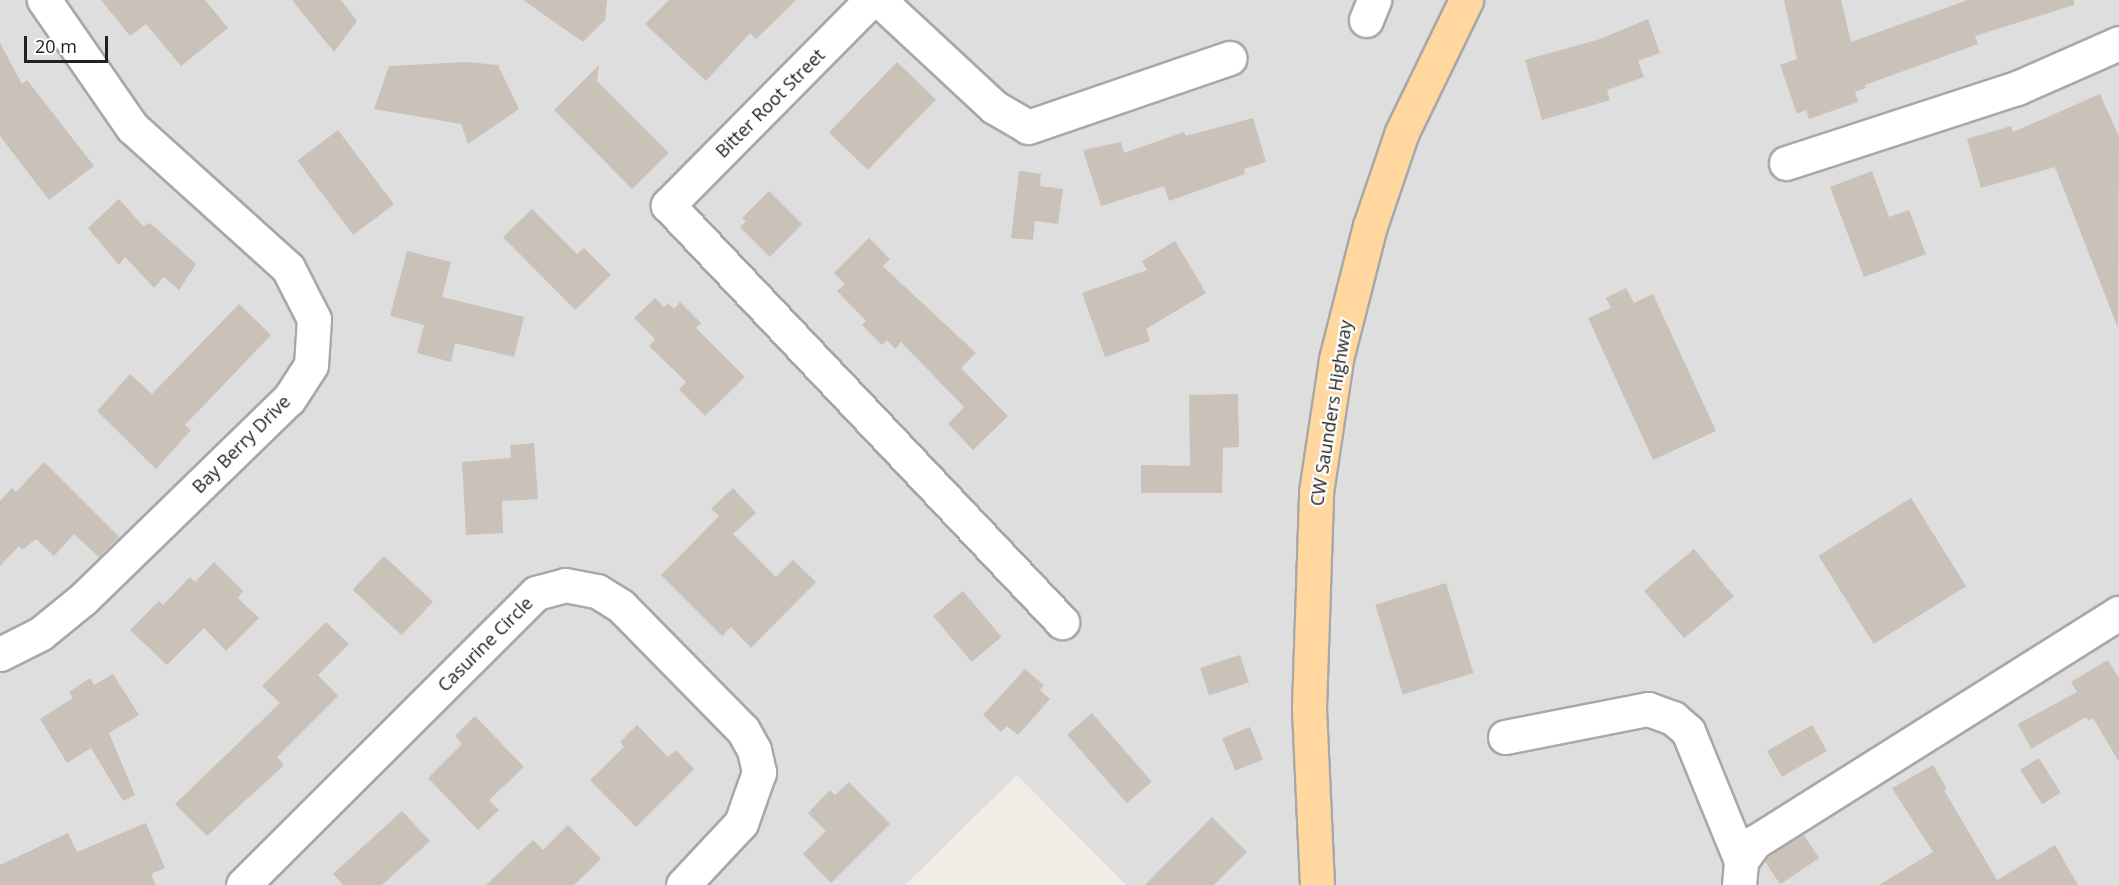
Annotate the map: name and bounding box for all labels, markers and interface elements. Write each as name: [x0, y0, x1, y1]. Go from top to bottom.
scale bar: [27, 24, 111, 62]
text: 20 m: [35, 34, 77, 58]
street label: Bitter Root Street: [711, 44, 829, 162]
street label: CW Saunders Highway: [1306, 319, 1356, 507]
street label: Bay Berry Drive: [188, 391, 294, 497]
street label: Casurine Circle: [433, 592, 537, 696]

